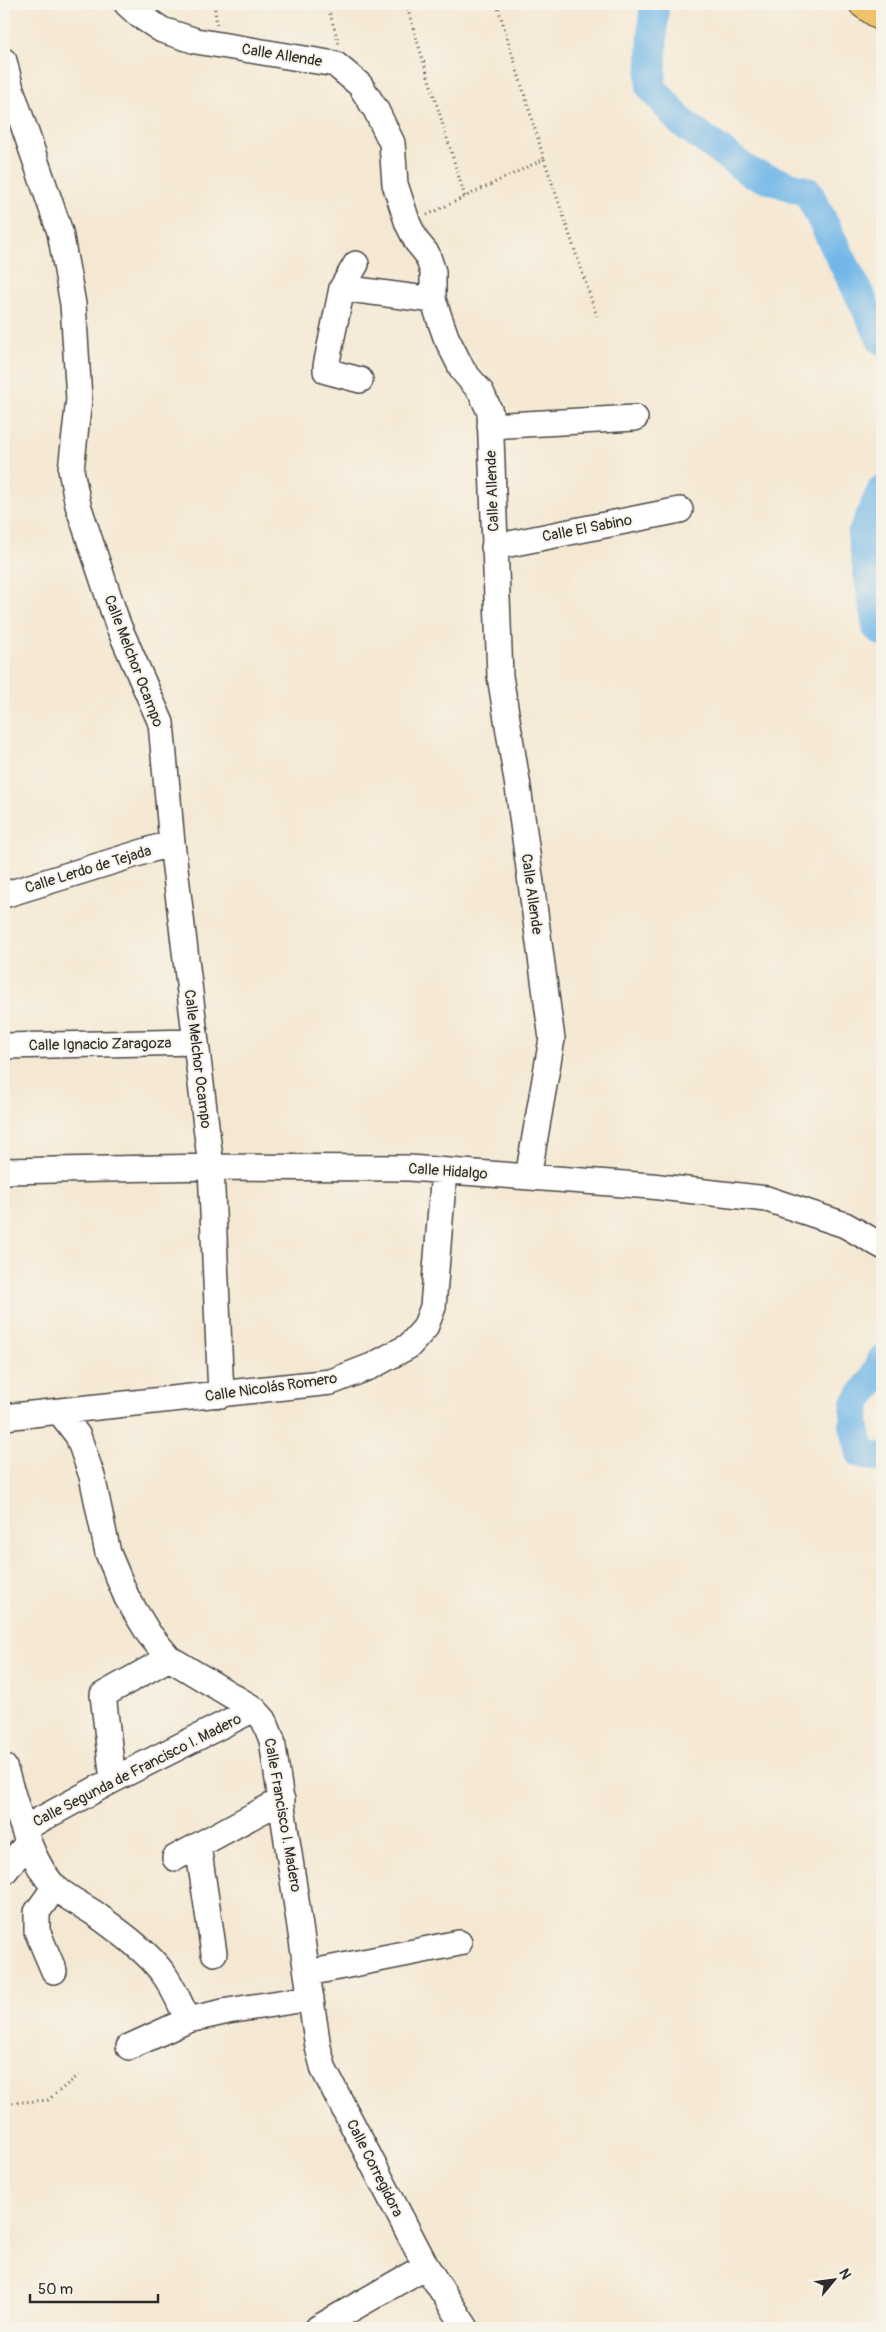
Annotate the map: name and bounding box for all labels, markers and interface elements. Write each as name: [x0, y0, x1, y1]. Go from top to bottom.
street label: Calle Allende: [240, 40, 324, 71]
street label: Calle Allende: [482, 449, 503, 532]
street label: Calle El Sabino: [541, 510, 634, 547]
street label: Calle Melchor Ocampo: [100, 593, 167, 730]
street label: Calle Lerdo de Tejada: [23, 841, 154, 898]
street label: Calle Allende: [516, 852, 547, 936]
street label: Calle Melchor Ocampo: [180, 989, 215, 1130]
street label: Calle Ignacio Zaragoza: [28, 1034, 172, 1055]
street label: Calle Hidalgo: [408, 1159, 488, 1184]
street label: Calle Nicolás Romero: [204, 1369, 338, 1406]
street label: Calle Segunda de Francisco I. Madero: [30, 1709, 245, 1831]
street label: Calle Francisco I. Madero: [260, 1737, 305, 1894]
street label: Calle Corregidora: [342, 2116, 407, 2220]
north arrow: [808, 2254, 858, 2304]
text: N: [835, 2266, 855, 2282]
scale bar: [30, 2272, 158, 2304]
text: 50 m: [38, 2280, 73, 2299]

